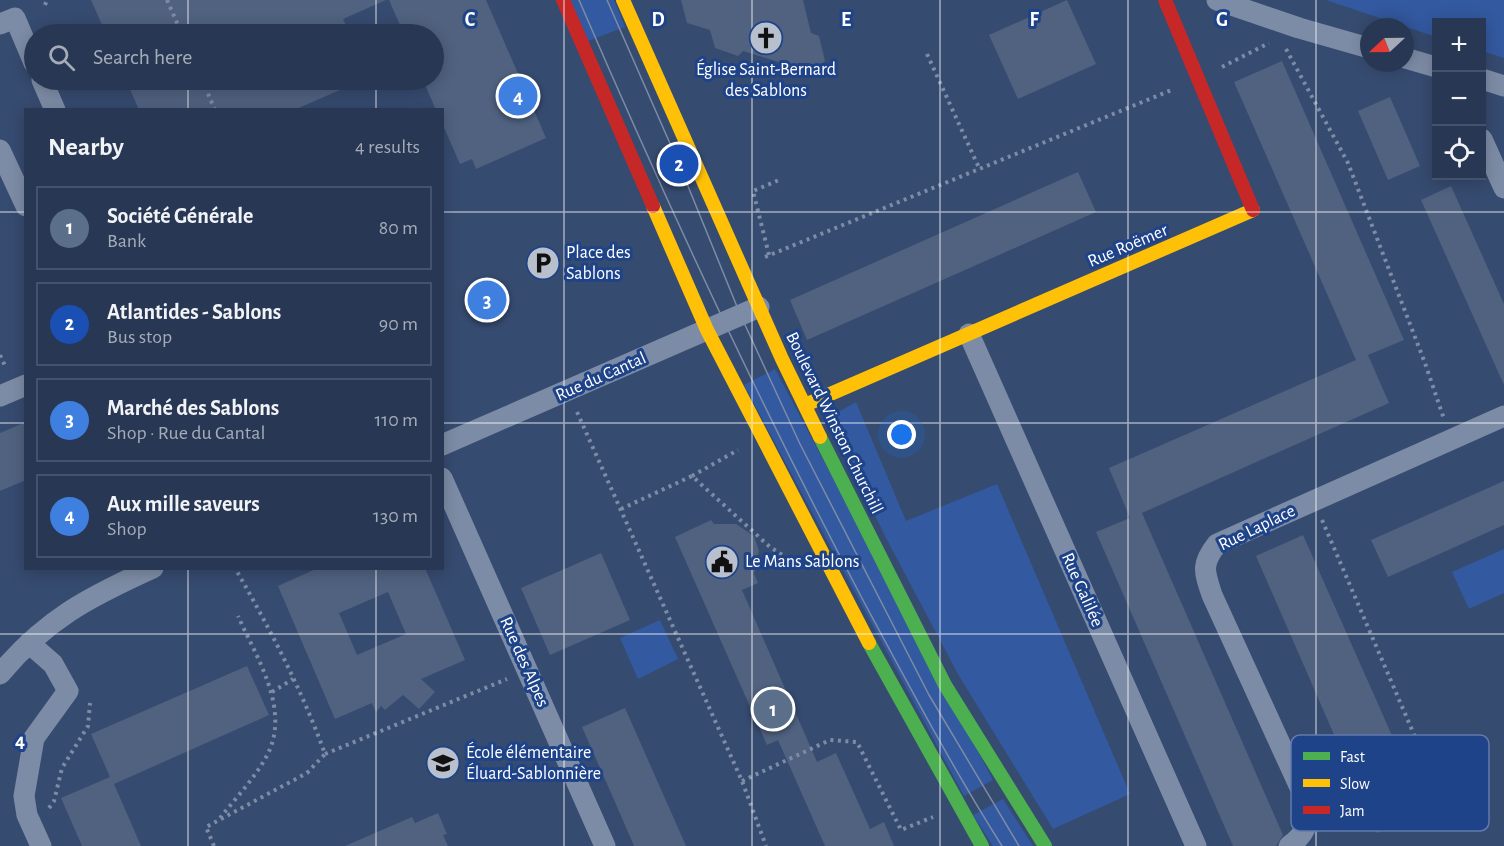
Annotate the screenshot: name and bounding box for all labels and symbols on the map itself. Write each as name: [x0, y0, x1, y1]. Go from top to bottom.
text: C: [465, 10, 476, 30]
text: D: [651, 10, 665, 30]
text: E: [841, 10, 851, 30]
text: F: [1029, 10, 1039, 30]
text: G: [1216, 10, 1228, 30]
north arrow: [1360, 18, 1414, 72]
church icon: Église Saint-Bernard des Sablons: [748, 20, 784, 56]
place label: Église Saint-Bernard des Sablons: [696, 58, 836, 100]
pin: 4: [498, 74, 538, 118]
pin: 2: [660, 142, 698, 186]
street label: Rue Roëmer: [1085, 221, 1171, 271]
place label: Place des Sablons: [566, 244, 631, 283]
parking icon: Place des Sablons: [525, 245, 561, 281]
pin: 3: [468, 278, 506, 322]
street label: Boulevard Winston Churchill: [782, 329, 886, 517]
street label: Rue du Cantal: [553, 349, 649, 405]
your location: [887, 420, 916, 449]
street label: Rue Laplace: [1216, 502, 1298, 554]
public building icon: Le Mans Sablons: [704, 544, 740, 580]
street label: Rue Galilée: [1058, 550, 1106, 630]
place label: Le Mans Sablons: [745, 553, 859, 571]
street label: Rue des Alpes: [496, 614, 552, 710]
pin: 1: [754, 686, 792, 732]
text: 4: [15, 731, 25, 751]
legend: [1291, 735, 1489, 831]
place label: École élémentaire Éluard-Sablonnière: [466, 741, 601, 783]
school or university icon: École élémentaire Éluard-Sablonnière: [425, 745, 461, 781]
text: Fast: [1340, 749, 1365, 765]
text: Slow: [1340, 776, 1370, 792]
text: Jam: [1340, 803, 1365, 819]

